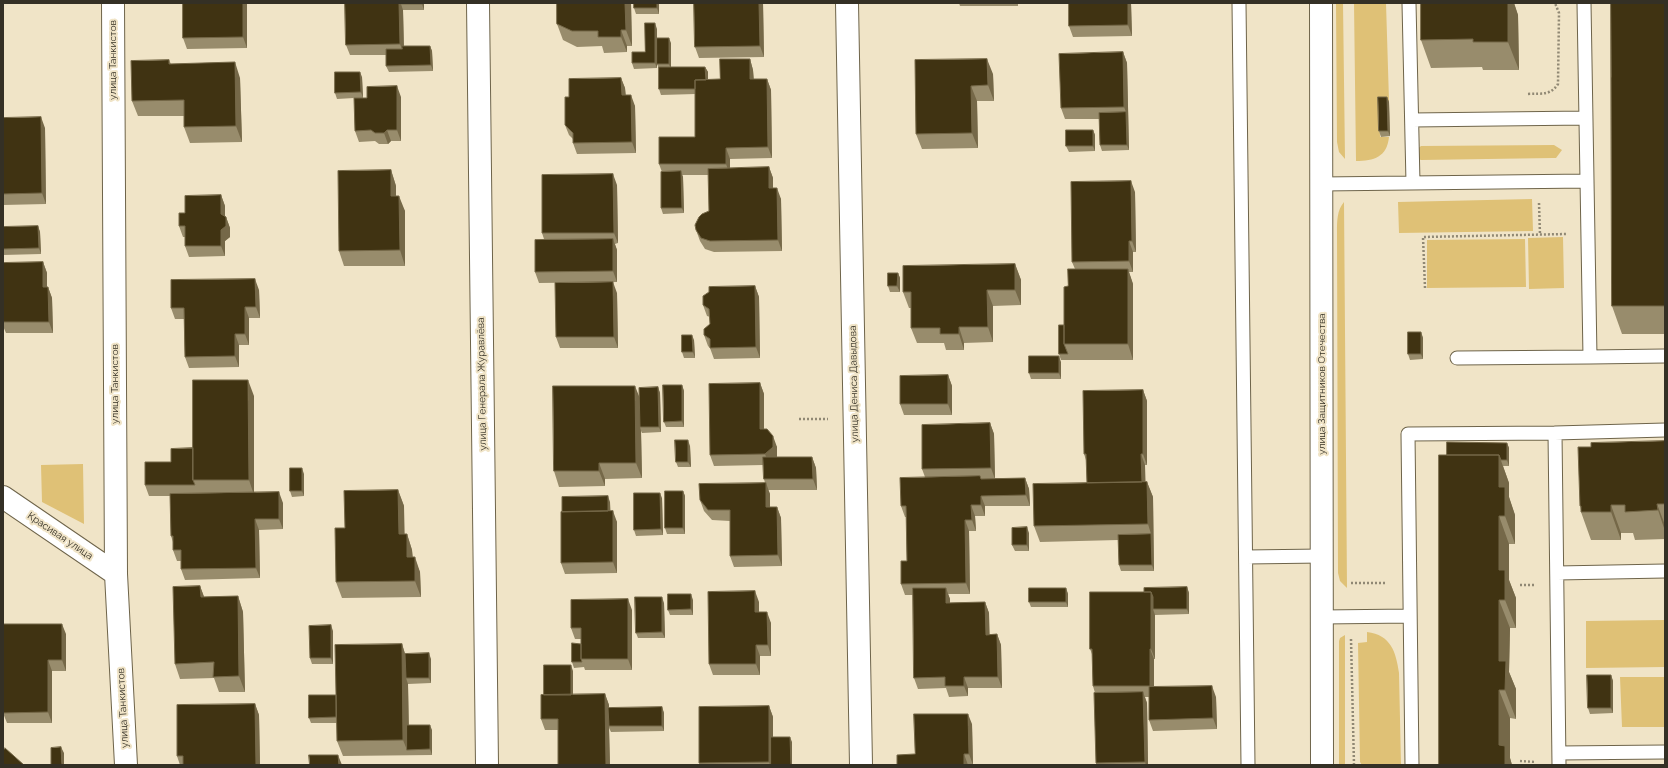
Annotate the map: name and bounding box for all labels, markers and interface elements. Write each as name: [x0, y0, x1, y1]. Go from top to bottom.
street label: улица Танкистов: [107, 20, 119, 100]
street label: улица Защитников Отечества: [1316, 313, 1328, 455]
street label: улица Генерала Журавлёва: [475, 317, 489, 451]
street label: улица Дениса Давыдова: [847, 325, 861, 443]
street label: улица Танкистов: [109, 344, 121, 424]
street label: Красивая улица: [25, 510, 95, 562]
street label: улица Танкистов: [115, 668, 131, 748]

